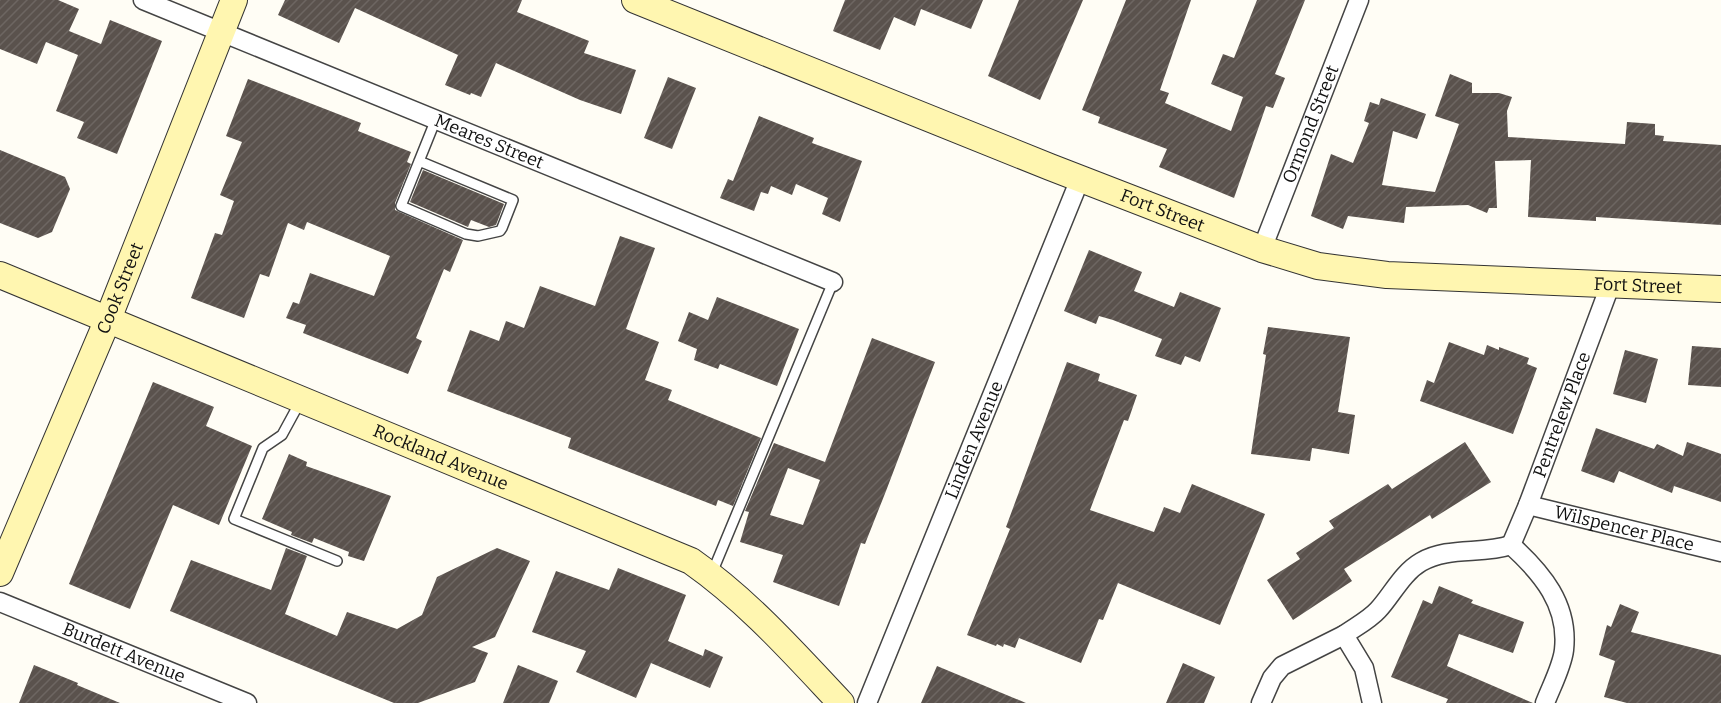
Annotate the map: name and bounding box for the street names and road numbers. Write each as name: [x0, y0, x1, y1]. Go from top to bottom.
street label: Ormond Street: [1278, 61, 1344, 186]
street label: Meares Street: [431, 109, 547, 174]
street label: Fort Street: [1117, 184, 1208, 237]
street label: Cook Street: [92, 239, 148, 337]
street label: Fort Street: [1593, 273, 1683, 298]
street label: Pentrelew Place: [1528, 349, 1595, 480]
street label: Linden Avenue: [940, 378, 1008, 502]
street label: Rockland Avenue: [370, 420, 512, 495]
street label: Wilspencer Place: [1552, 501, 1696, 556]
street label: Burdett Avenue: [59, 618, 189, 688]

